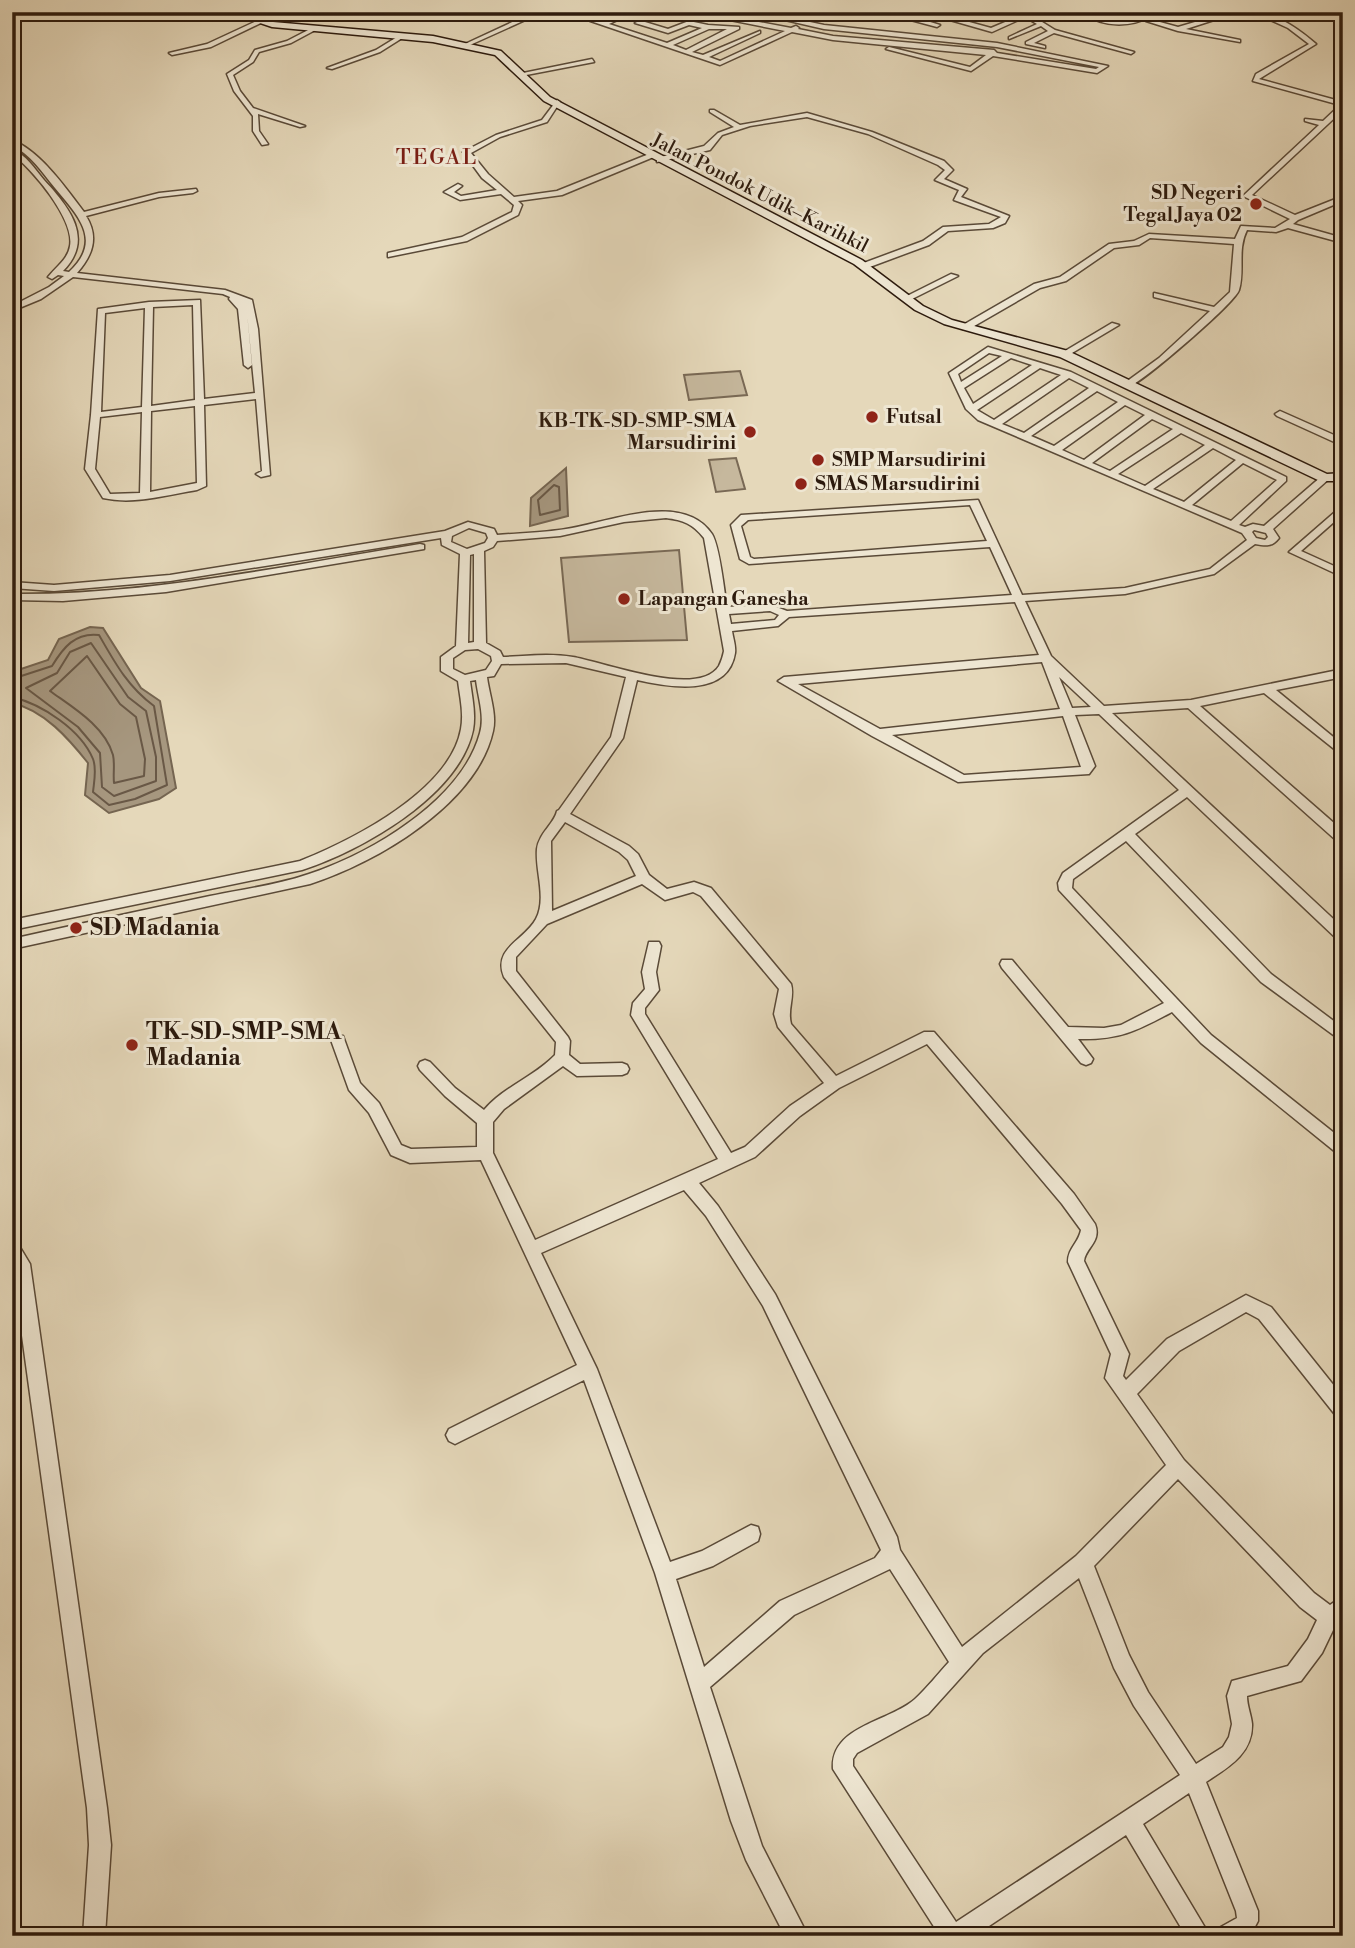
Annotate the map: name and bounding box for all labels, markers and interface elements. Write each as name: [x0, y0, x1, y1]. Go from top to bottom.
street label: Jalan Pondok Udik–Karihkil: [647, 127, 873, 258]
district label: TEGAL: [396, 145, 478, 171]
place label: SD Negeri Tegal Jaya 02: [1124, 181, 1242, 227]
marker: SD Negeri Tegal Jaya 02: [1248, 196, 1264, 212]
place label: Futsal: [886, 405, 942, 429]
place label: KB-TK-SD-SMP-SMA Marsudirini: [538, 409, 736, 455]
marker: Futsal: [864, 409, 880, 425]
marker: KB-TK-SD-SMP-SMA Marsudirini: [742, 424, 758, 440]
place label: SMP Marsudirini: [832, 448, 986, 472]
marker: SMP Marsudirini: [810, 452, 826, 468]
place label: SMAS Marsudirini: [815, 472, 980, 496]
marker: SMAS Marsudirini: [793, 476, 809, 492]
place label: Lapangan Ganesha: [638, 587, 809, 611]
marker: Lapangan Ganesha: [616, 591, 632, 607]
place label: SD Madania: [90, 914, 220, 942]
marker: SD Madania: [68, 920, 84, 936]
place label: TK-SD-SMP-SMA Madania: [146, 1018, 342, 1072]
marker: TK-SD-SMP-SMA Madania: [124, 1037, 140, 1053]

